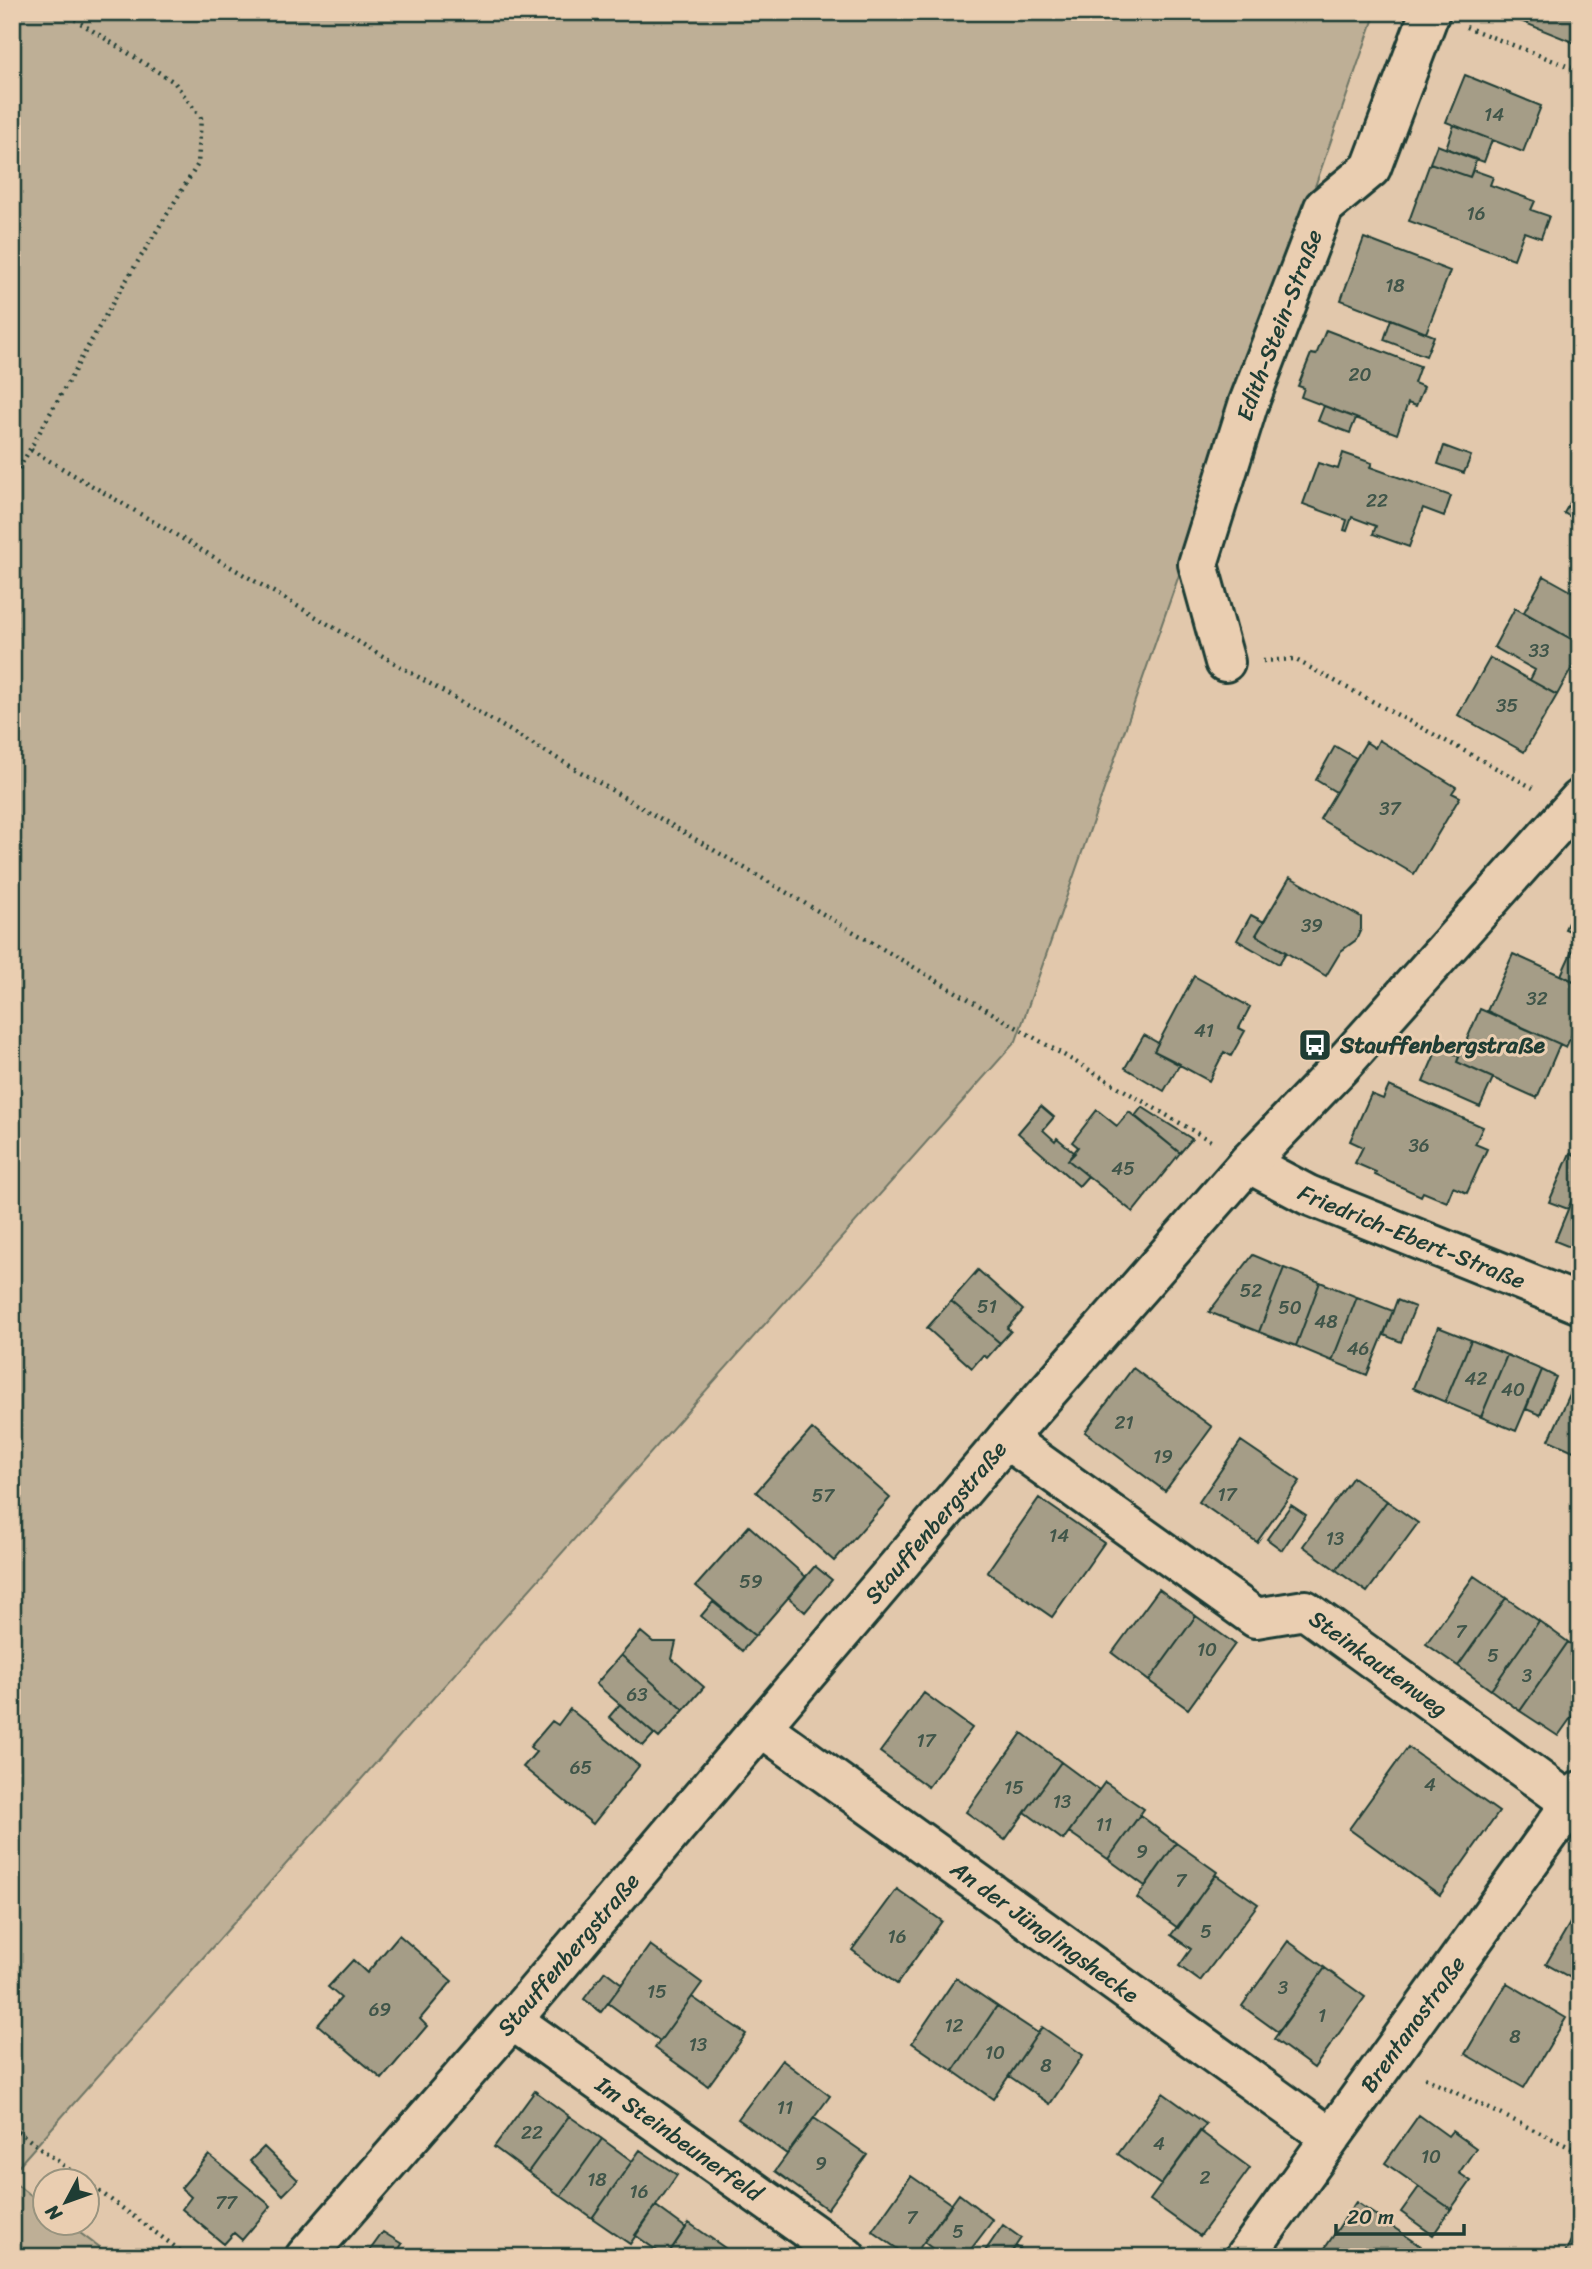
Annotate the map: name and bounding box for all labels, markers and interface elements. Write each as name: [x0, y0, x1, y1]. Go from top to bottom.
house number: 14: [1484, 98, 1504, 131]
house number: 16: [1467, 197, 1485, 230]
street label: Edith-Stein-Straße: [1224, 223, 1335, 426]
house number: 18: [1385, 269, 1405, 302]
house number: 20: [1349, 358, 1371, 391]
house number: 22: [1366, 484, 1388, 517]
house number: 33: [1529, 634, 1550, 667]
house number: 35: [1496, 689, 1518, 722]
house number: 37: [1379, 792, 1402, 825]
house number: 39: [1301, 909, 1323, 942]
house number: 32: [1526, 982, 1548, 1015]
house number: 41: [1194, 1014, 1214, 1047]
place label: Stauffenbergstraße: [1339, 1025, 1546, 1066]
bus stop icon: Stauffenbergstraße: [1296, 1026, 1334, 1064]
house number: 36: [1408, 1129, 1430, 1162]
house number: 45: [1111, 1152, 1135, 1185]
street label: Friedrich-Ebert-Straße: [1290, 1173, 1532, 1301]
house number: 52: [1240, 1274, 1262, 1307]
house number: 51: [977, 1290, 997, 1323]
house number: 50: [1278, 1291, 1302, 1324]
house number: 48: [1314, 1305, 1338, 1338]
house number: 46: [1347, 1332, 1369, 1365]
house number: 42: [1465, 1362, 1487, 1395]
house number: 40: [1501, 1373, 1525, 1406]
house number: 21: [1114, 1406, 1134, 1439]
street label: Stauffenbergstraße: [854, 1431, 1018, 1614]
house number: 19: [1153, 1440, 1173, 1473]
house number: 17: [1217, 1478, 1238, 1511]
house number: 57: [812, 1479, 835, 1512]
house number: 14: [1049, 1519, 1069, 1552]
house number: 13: [1326, 1522, 1345, 1555]
house number: 59: [739, 1565, 763, 1598]
street label: Steinkautenweg: [1300, 1599, 1457, 1729]
house number: 7: [1456, 1615, 1468, 1648]
house number: 10: [1197, 1633, 1217, 1666]
house number: 5: [1487, 1639, 1499, 1672]
house number: 3: [1522, 1659, 1533, 1692]
house number: 63: [626, 1678, 648, 1711]
house number: 17: [916, 1724, 937, 1757]
house number: 65: [570, 1751, 593, 1784]
house number: 4: [1424, 1768, 1436, 1801]
house number: 15: [1004, 1771, 1024, 1804]
house number: 13: [1053, 1785, 1072, 1818]
house number: 11: [1096, 1808, 1112, 1841]
house number: 9: [1136, 1835, 1148, 1868]
street label: An der Jünglingshecke: [941, 1849, 1148, 2014]
street label: Stauffenbergstraße: [486, 1863, 650, 2046]
house number: 7: [1176, 1864, 1188, 1897]
house number: 5: [1200, 1915, 1212, 1948]
house number: 16: [888, 1920, 906, 1953]
street label: Brentanostraße: [1349, 1947, 1477, 2102]
house number: 3: [1278, 1971, 1289, 2004]
house number: 15: [647, 1975, 667, 2008]
house number: 69: [369, 1993, 391, 2026]
house number: 1: [1318, 1999, 1326, 2032]
house number: 12: [944, 2009, 964, 2042]
house number: 8: [1509, 2020, 1521, 2053]
house number: 13: [689, 2028, 708, 2061]
house number: 10: [985, 2036, 1005, 2069]
house number: 8: [1040, 2049, 1052, 2082]
street label: Im Steinbeunerfeld: [586, 2065, 773, 2214]
house number: 11: [777, 2091, 793, 2124]
house number: 22: [521, 2116, 543, 2149]
house number: 4: [1153, 2127, 1165, 2160]
house number: 10: [1421, 2140, 1441, 2173]
house number: 9: [815, 2147, 827, 2180]
house number: 2: [1200, 2161, 1211, 2194]
house number: 18: [587, 2163, 607, 2196]
north arrow: [32, 2168, 102, 2238]
house number: 16: [630, 2175, 648, 2208]
house number: 77: [215, 2186, 238, 2219]
scale bar: [1336, 2192, 1464, 2236]
text: N: [36, 2196, 71, 2229]
text: 20 m: [1347, 2198, 1394, 2236]
house number: 7: [907, 2201, 919, 2234]
house number: 5: [952, 2215, 964, 2248]

